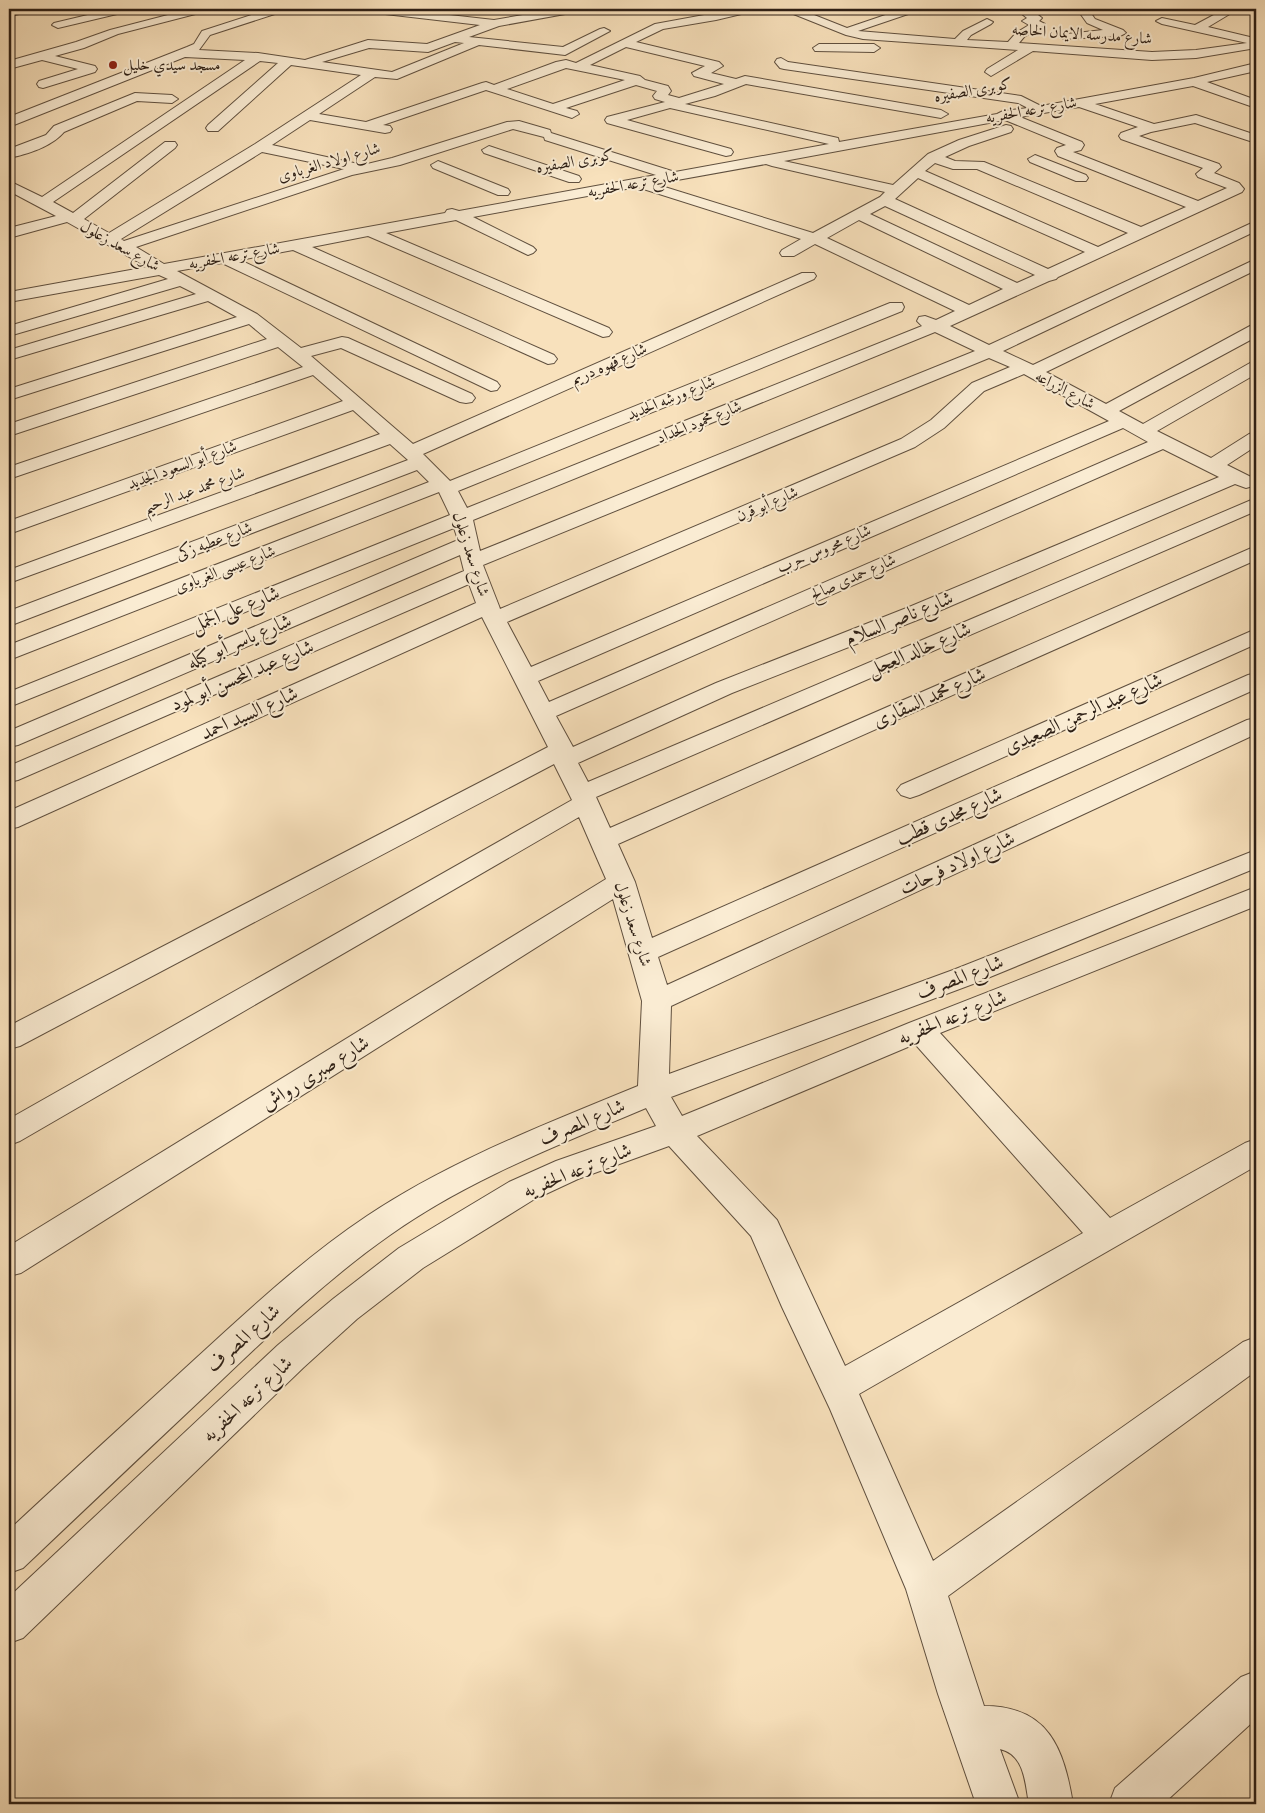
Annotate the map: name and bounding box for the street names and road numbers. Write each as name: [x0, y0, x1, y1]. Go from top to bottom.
street label: شارع مدرسه الايمان الخاصه: [1011, 18, 1153, 52]
street label: كوبرى الصفيره: [932, 72, 1014, 108]
street label: شارع ترعه الحفريه: [984, 91, 1079, 131]
street label: شارع اولاد الغرباوى: [275, 137, 383, 189]
street label: كوبرى الصفيره: [534, 143, 616, 179]
street label: شارع ترعه الحفريه: [586, 165, 681, 205]
street label: شارع سعد زعلول: [75, 215, 164, 279]
street label: شارع ترعه الحفريه: [187, 237, 282, 277]
street label: شارع قهوه دريم: [568, 337, 652, 393]
street label: شارع الزراعه: [1030, 365, 1099, 417]
street label: شارع ورشه الحديد: [623, 370, 719, 428]
street label: شارع محمود الحداد: [653, 395, 746, 451]
street label: شارع أبو السعود الجديد: [124, 434, 241, 497]
street label: شارع محمد عبد الرحيم: [140, 461, 250, 523]
street label: شارع أبو قرن: [732, 480, 802, 529]
street label: شارع سعد زعلول: [445, 509, 495, 600]
street label: شارع عطيه زكى: [173, 516, 256, 568]
street label: شارع محروس حرب: [773, 519, 875, 581]
street label: شارع عيسى الغرباوى: [171, 540, 279, 600]
street label: شارع حمدى صالح: [807, 548, 900, 607]
street label: شارع على الجمل: [186, 579, 285, 643]
street label: شارع ناصر السلام: [841, 584, 959, 656]
street label: شارع ياسر أبو كيله: [182, 606, 297, 679]
street label: شارع خالد العجل: [863, 615, 977, 687]
street label: شارع عبد المحسن أبو لمود: [166, 632, 319, 721]
street label: شارع محمد السقارى: [868, 660, 992, 738]
street label: شارع عبد الرحمن الصعيدى: [999, 666, 1168, 764]
street label: شارع السيد احمد: [196, 679, 304, 750]
street label: شارع مجدى قطب: [891, 780, 1008, 855]
street label: شارع اولاد فرحات: [895, 824, 1021, 905]
street label: شارع سعد زعلول: [607, 879, 657, 970]
street label: شارع المصرف: [913, 948, 1009, 1010]
street label: شارع ترعه الحفريه: [893, 983, 1012, 1055]
street label: شارع صبرى رواش: [256, 1029, 376, 1120]
street label: شارع المصرف: [535, 1092, 631, 1156]
street label: شارع ترعه الحفريه: [518, 1136, 637, 1208]
street label: شارع المصرف: [200, 1298, 289, 1381]
street label: شارع ترعه الحفريه: [196, 1350, 301, 1451]

